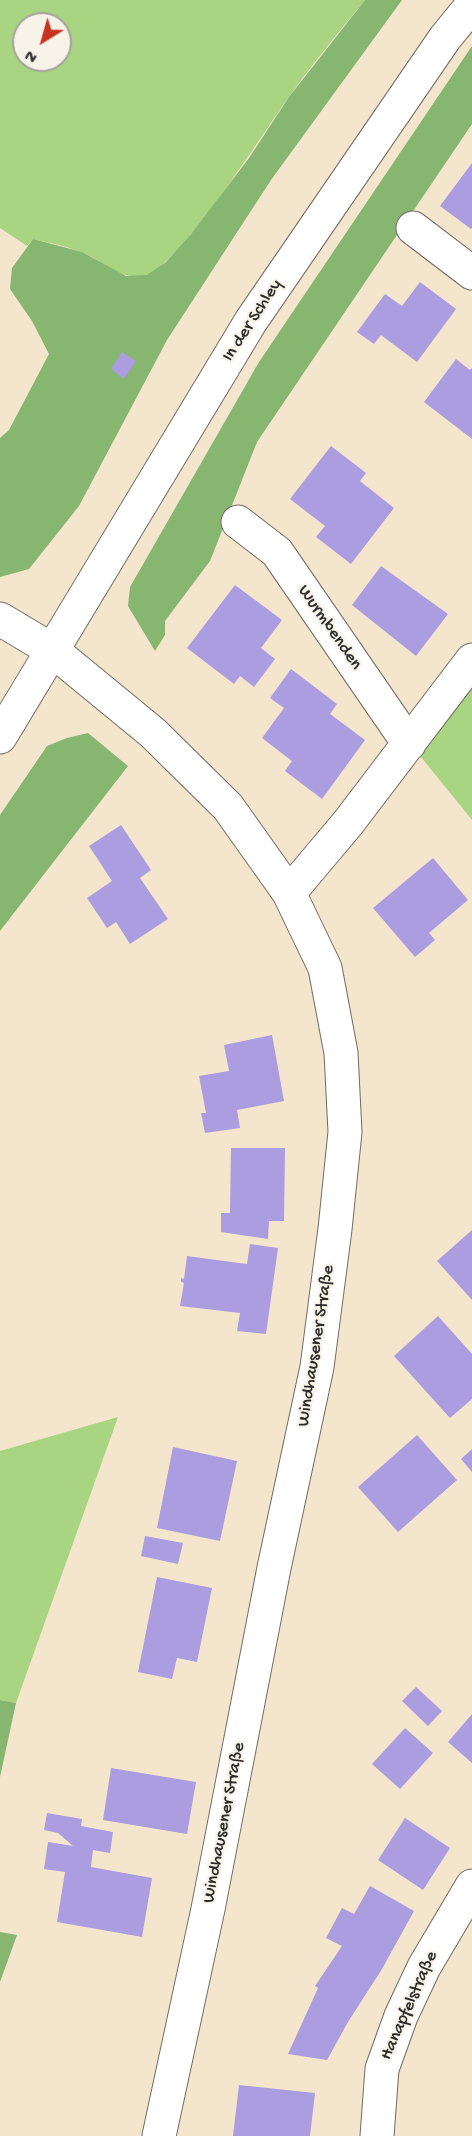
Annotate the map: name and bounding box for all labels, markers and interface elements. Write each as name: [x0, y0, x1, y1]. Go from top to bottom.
north arrow: [12, 12, 72, 72]
text: N: [22, 44, 42, 66]
street label: In der Schley: [218, 276, 288, 366]
street label: Wurmbenden: [292, 581, 366, 675]
street label: Windhausener Straße: [294, 1264, 340, 1428]
street label: Windhausener Straße: [199, 1741, 251, 1905]
street label: Hanapfelstraße: [376, 1948, 444, 2064]

